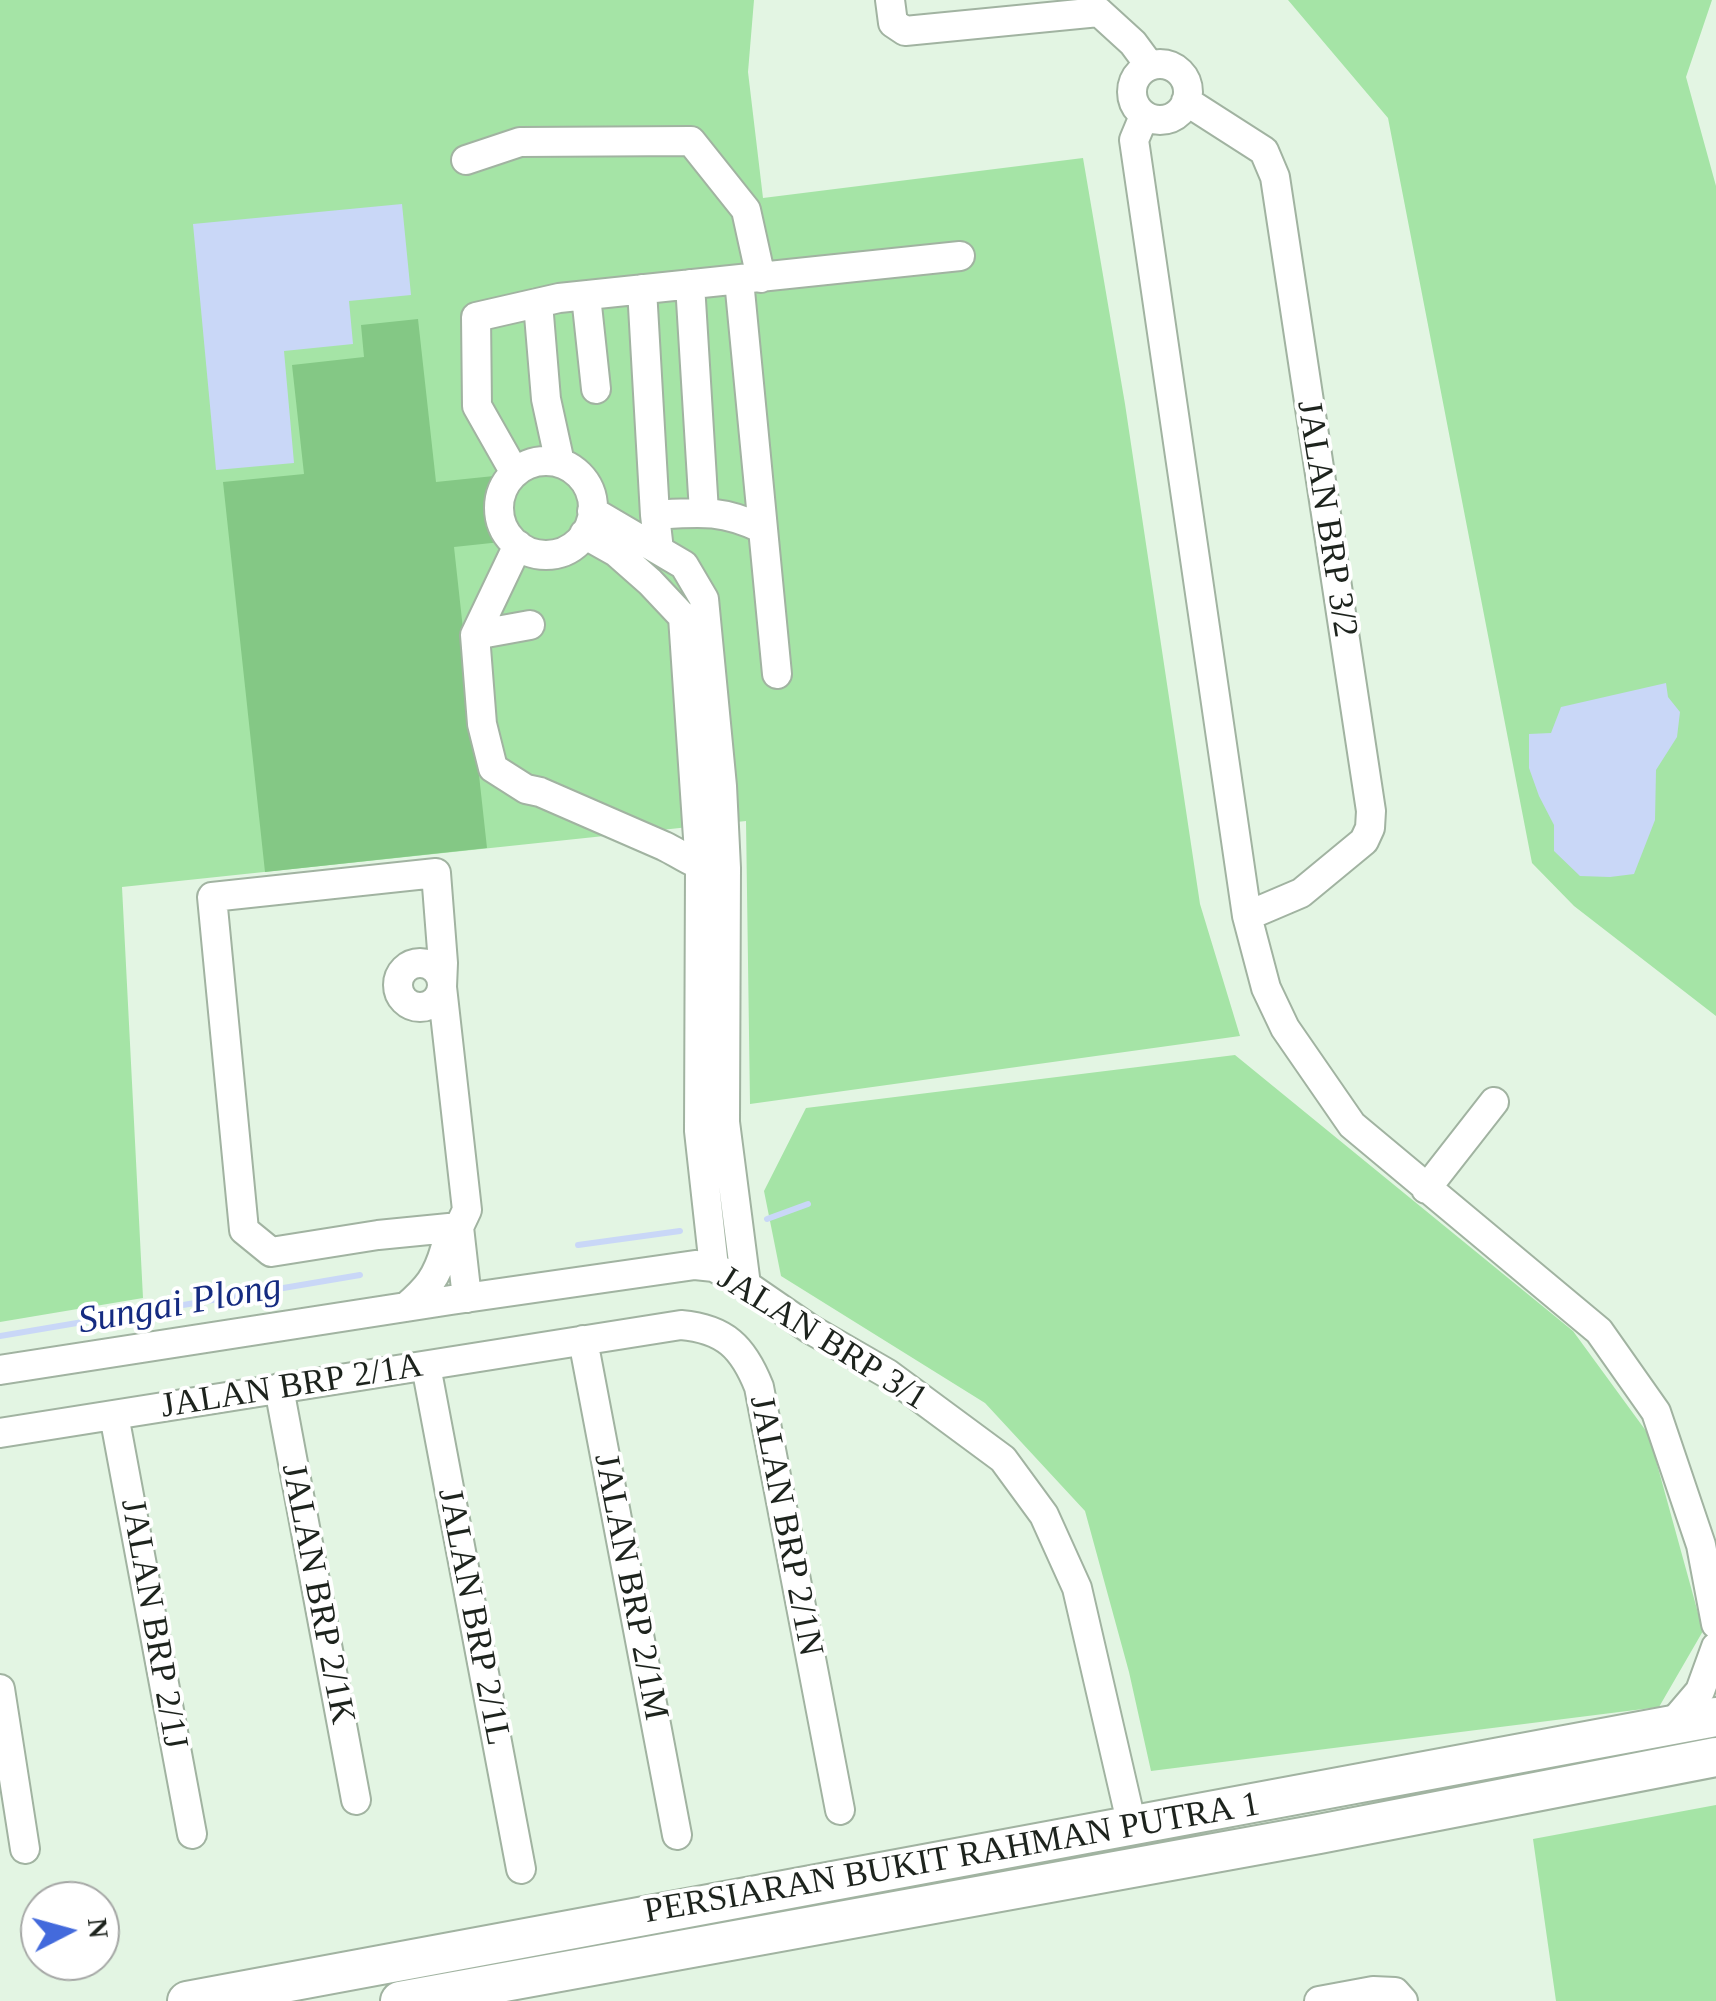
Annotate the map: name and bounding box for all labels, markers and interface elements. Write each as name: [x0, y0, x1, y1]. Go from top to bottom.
street label: JALAN BRP 3/2: [1287, 398, 1365, 640]
street label: JALAN BRP 3/1: [709, 1258, 935, 1420]
water label: Sungai Plong: [75, 1265, 285, 1345]
street label: JALAN BRP 2/1A: [158, 1346, 426, 1428]
street label: JALAN BRP 2/1N: [739, 1392, 831, 1660]
street label: JALAN BRP 2/1M: [584, 1450, 676, 1724]
street label: JALAN BRP 2/1K: [271, 1460, 363, 1728]
street label: JALAN BRP 2/1L: [428, 1485, 518, 1749]
street label: JALAN BRP 2/1J: [110, 1496, 196, 1752]
street label: PERSIARAN BUKIT RAHMAN PUTRA 1: [641, 1784, 1263, 1934]
north arrow: [20, 1881, 120, 1981]
text: N: [82, 1916, 115, 1940]

